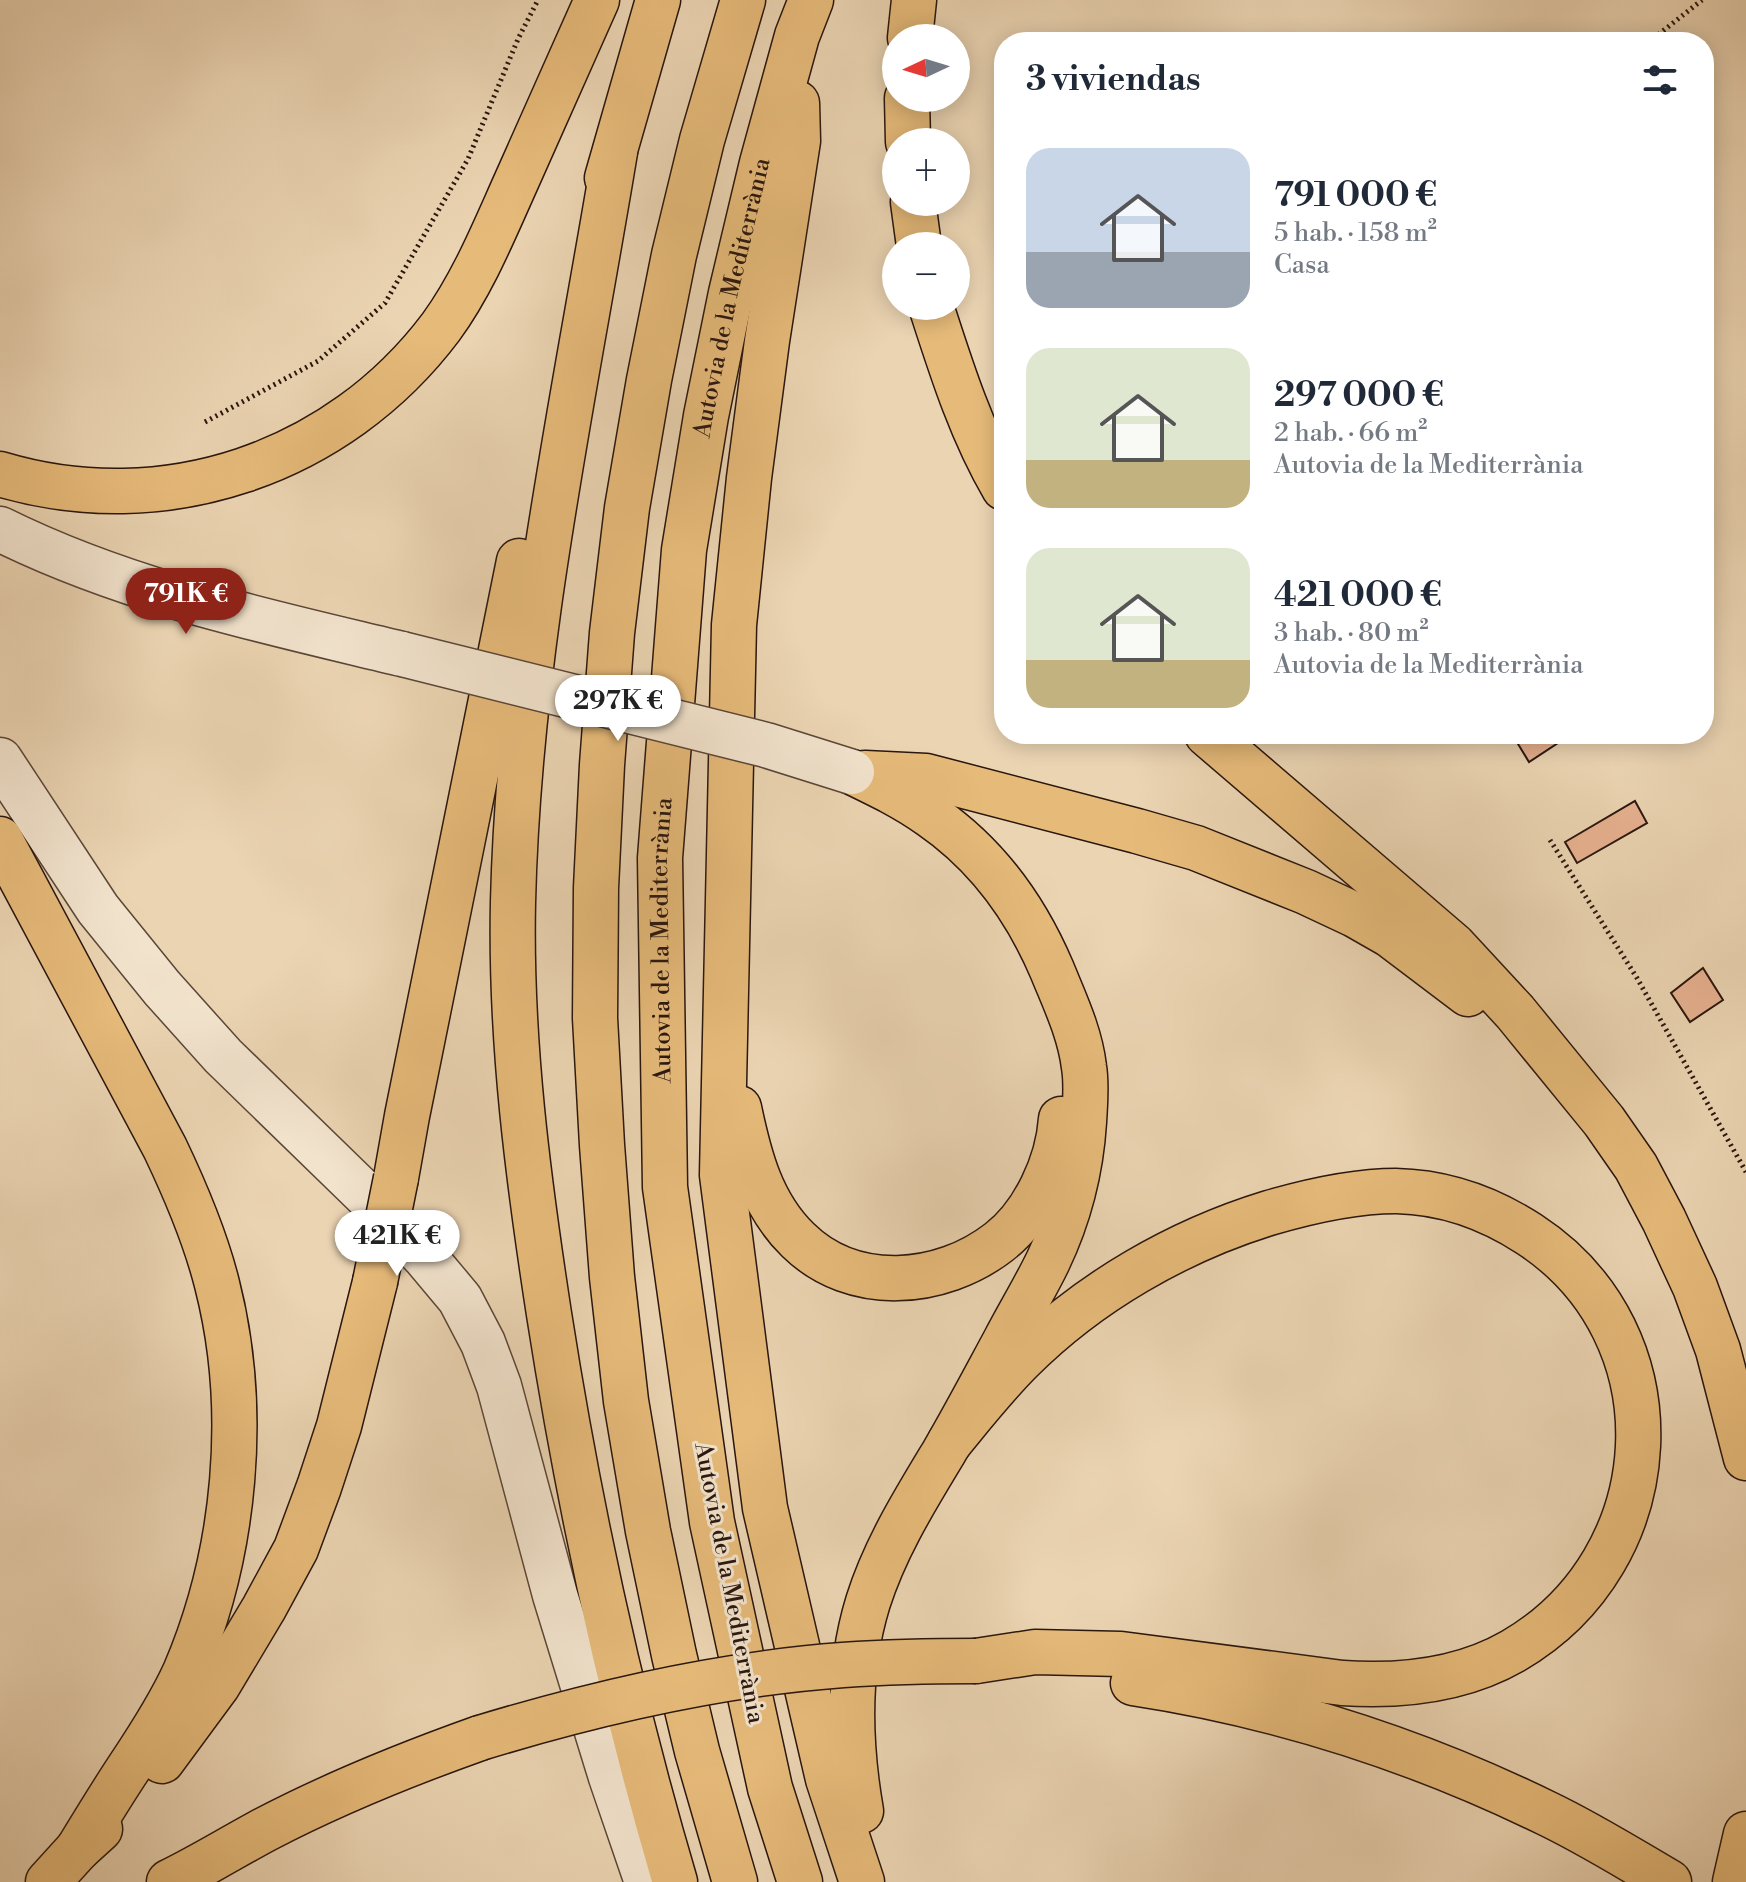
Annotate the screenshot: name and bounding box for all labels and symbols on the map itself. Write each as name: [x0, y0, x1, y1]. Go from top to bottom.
north arrow: [882, 24, 970, 112]
street label: Autovia de la Mediterrània: [687, 154, 778, 441]
pin: 791K €: [121, 568, 251, 636]
pin: 297K €: [553, 675, 683, 743]
street label: Autovia de la Mediterrània: [645, 795, 680, 1084]
pin: 421K €: [332, 1210, 462, 1278]
street label: Autovia de la Mediterrània: [687, 1439, 771, 1727]

